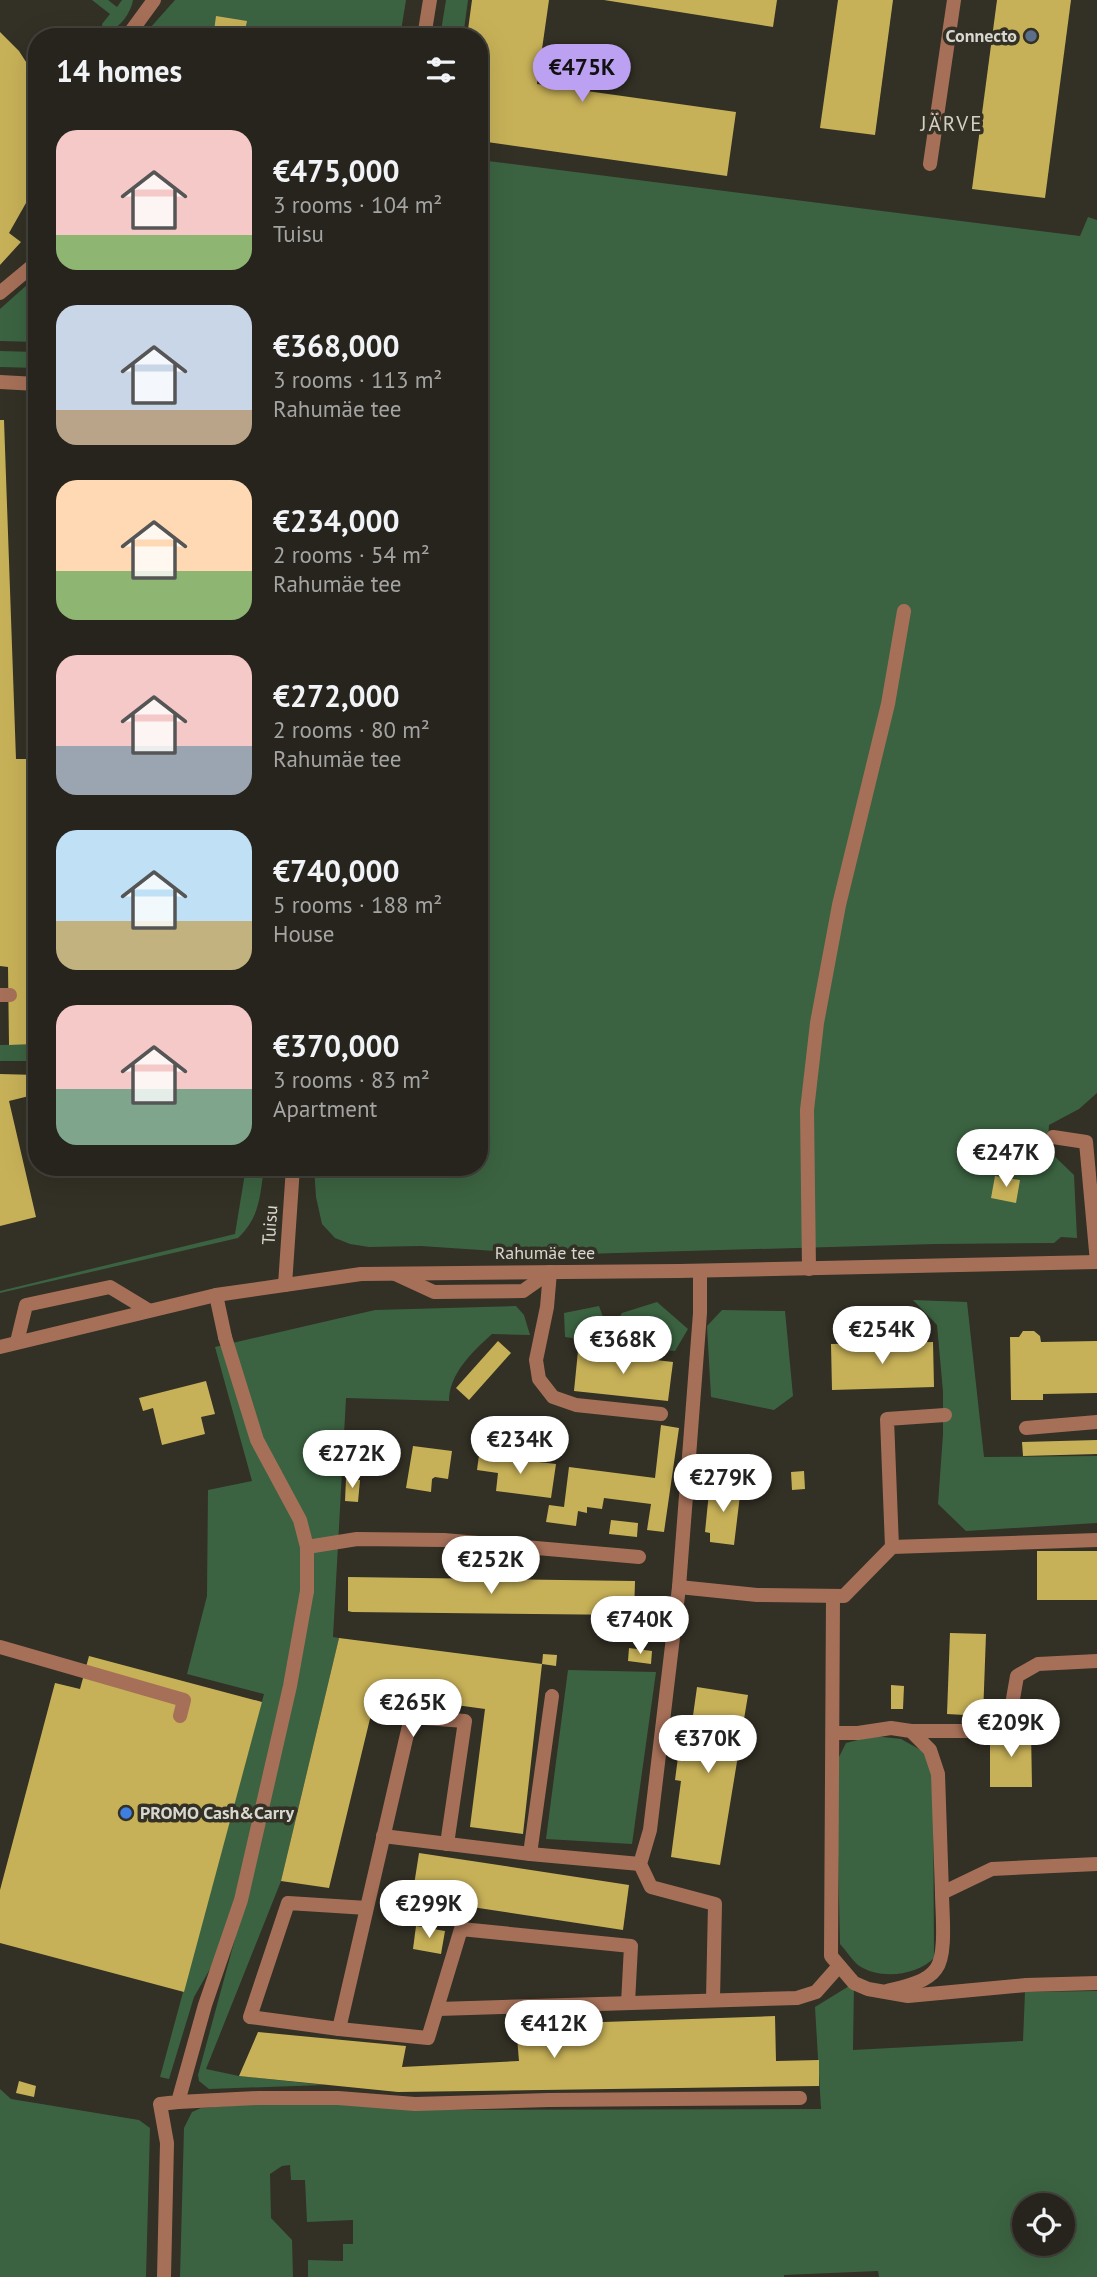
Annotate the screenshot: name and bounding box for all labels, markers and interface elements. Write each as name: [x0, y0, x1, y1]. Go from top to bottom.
place label: Connecto: [946, 24, 1017, 47]
marker: Connecto: [1023, 28, 1039, 44]
pin: €475K: [533, 44, 631, 104]
text: 14 homes: [56, 51, 182, 90]
icon: filters: [422, 51, 460, 89]
text: €475K: [549, 52, 615, 81]
district label: JÄRVE: [919, 110, 984, 137]
text: €475,000: [273, 151, 400, 190]
icon: home: [112, 158, 196, 242]
text: 3 rooms · 104 m²: [273, 190, 442, 219]
text: Tuisu: [273, 219, 324, 248]
text: €368,000: [273, 326, 400, 365]
icon: home: [112, 333, 196, 417]
text: 3 rooms · 113 m²: [273, 365, 442, 394]
text: Rahumäe tee: [273, 394, 401, 423]
text: €234,000: [273, 501, 400, 540]
icon: home: [112, 508, 196, 592]
text: 2 rooms · 54 m²: [273, 540, 430, 569]
text: Rahumäe tee: [273, 569, 401, 598]
text: €272,000: [273, 676, 400, 715]
icon: home: [112, 683, 196, 767]
text: 2 rooms · 80 m²: [273, 715, 430, 744]
text: Rahumäe tee: [273, 744, 401, 773]
text: €740,000: [273, 851, 400, 890]
icon: home: [112, 858, 196, 942]
text: 5 rooms · 188 m²: [273, 890, 442, 919]
text: House: [273, 919, 335, 948]
text: €370,000: [273, 1026, 400, 1065]
icon: home: [112, 1033, 196, 1117]
text: 3 rooms · 83 m²: [273, 1065, 430, 1094]
text: Apartment: [273, 1094, 377, 1123]
pin: €247K: [957, 1130, 1055, 1189]
text: €247K: [973, 1137, 1039, 1166]
street label: Tuisu: [257, 1204, 282, 1246]
street label: Rahumäe tee: [495, 1241, 595, 1264]
pin: €254K: [833, 1306, 931, 1366]
text: €254K: [849, 1314, 915, 1343]
pin: €368K: [574, 1316, 672, 1376]
text: €368K: [590, 1324, 656, 1353]
pin: €234K: [471, 1416, 569, 1476]
text: €234K: [487, 1424, 553, 1453]
pin: €272K: [303, 1430, 401, 1490]
text: €272K: [319, 1438, 385, 1467]
pin: €279K: [674, 1454, 772, 1514]
text: €279K: [690, 1462, 756, 1491]
pin: €252K: [442, 1536, 540, 1596]
text: €252K: [458, 1544, 524, 1573]
pin: €740K: [591, 1596, 689, 1656]
text: €740K: [607, 1604, 673, 1633]
pin: €265K: [364, 1680, 462, 1739]
text: €265K: [380, 1687, 446, 1716]
pin: €209K: [962, 1700, 1060, 1759]
text: €209K: [978, 1707, 1044, 1736]
pin: €370K: [659, 1716, 757, 1775]
text: €370K: [675, 1723, 741, 1752]
place label: PROMO Cash&Carry: [140, 1801, 294, 1824]
marker: PROMO Cash&Carry: [118, 1805, 134, 1821]
pin: €299K: [380, 1881, 478, 1940]
text: €299K: [396, 1888, 462, 1917]
pin: €412K: [505, 2000, 603, 2060]
text: €412K: [521, 2008, 587, 2037]
map controls: [1012, 2193, 1075, 2256]
button: locate: [1012, 2193, 1075, 2256]

